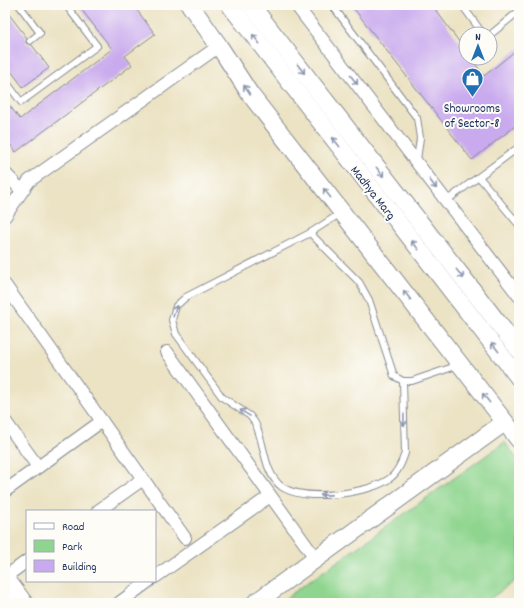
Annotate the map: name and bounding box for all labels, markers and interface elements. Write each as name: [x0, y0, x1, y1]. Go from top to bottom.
north arrow: [458, 26, 498, 66]
text: N: [475, 30, 481, 46]
one-way arrow: [252, 34, 260, 45]
one-way arrow: [296, 63, 305, 74]
shop icon: Showrooms of Sector-8: [459, 66, 485, 99]
one-way arrow: [349, 75, 358, 86]
one-way arrow: [243, 85, 251, 96]
place label: Showrooms of Sector-8: [444, 100, 500, 134]
one-way arrow: [331, 136, 340, 147]
street label: Madhya Marg: [345, 162, 400, 225]
one-way arrow: [376, 166, 385, 177]
one-way arrow: [429, 178, 437, 189]
one-way arrow: [323, 187, 332, 198]
one-way arrow: [411, 239, 420, 250]
one-way arrow: [456, 269, 464, 280]
one-way arrow: [403, 290, 411, 301]
one-way arrow: [172, 305, 179, 318]
one-way arrow: [491, 342, 499, 353]
one-way arrow: [482, 393, 491, 404]
one-way arrow: [239, 409, 251, 417]
one-way arrow: [400, 413, 408, 426]
one-way arrow: [320, 491, 333, 499]
legend: [26, 510, 156, 582]
text: Road: [62, 519, 84, 536]
text: Park: [62, 539, 83, 556]
text: Building: [62, 559, 97, 576]

